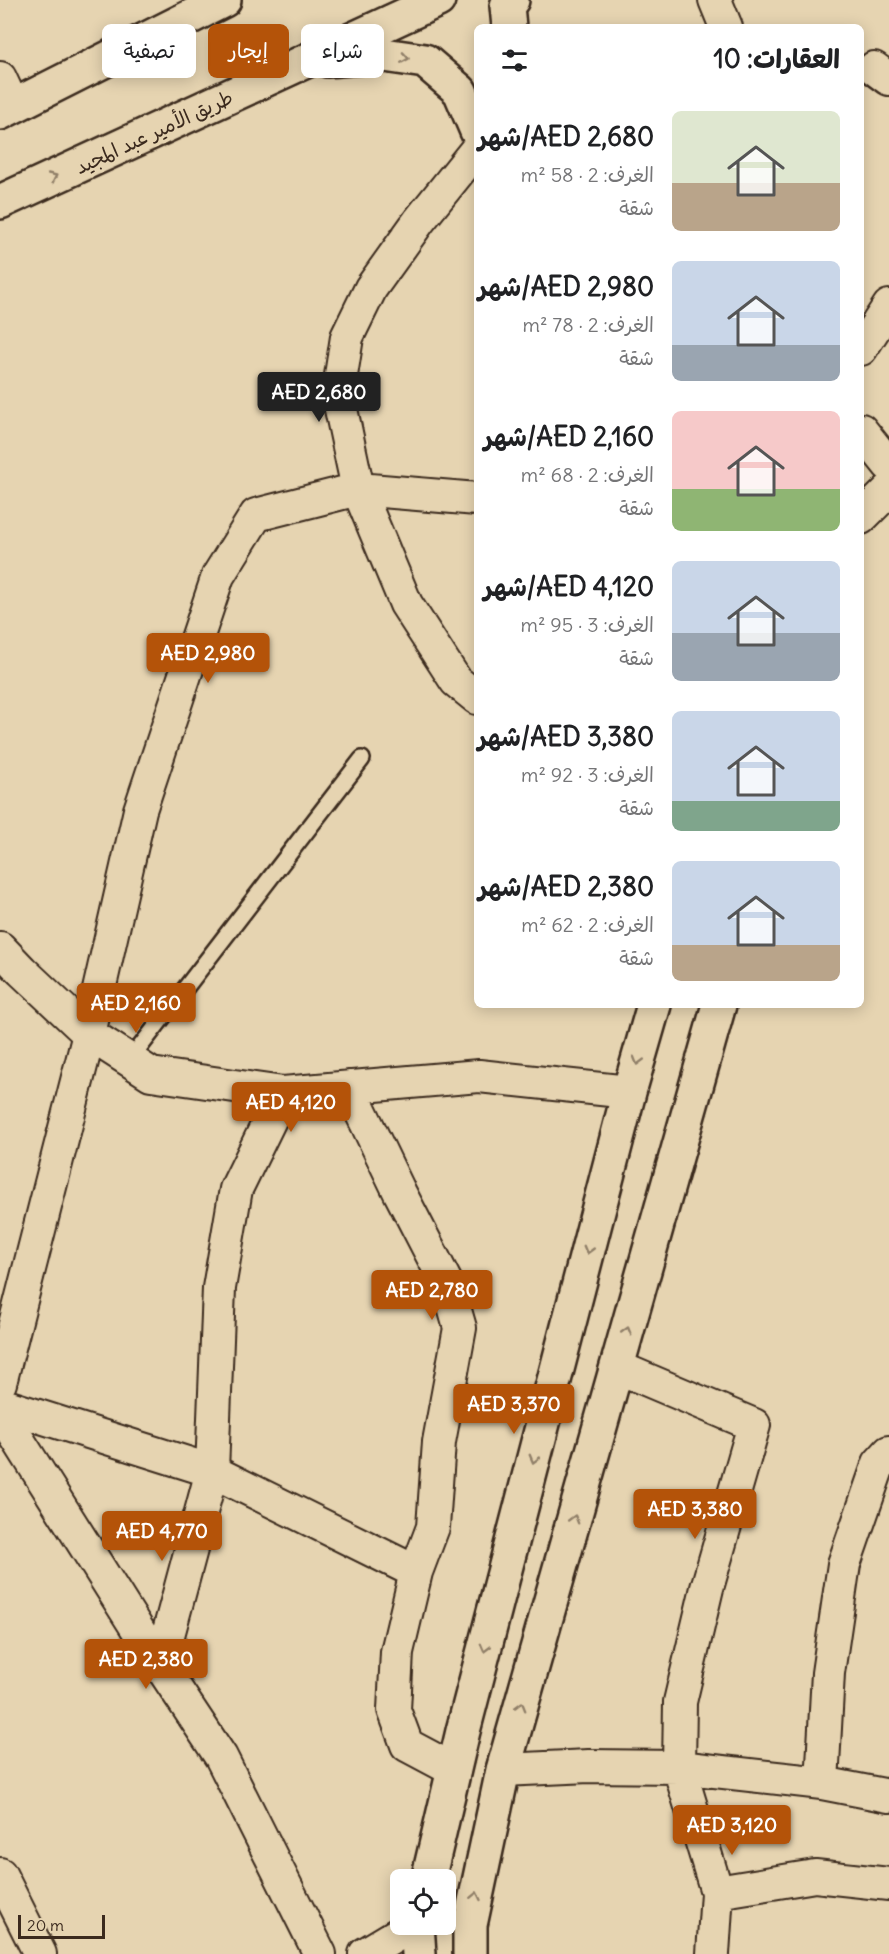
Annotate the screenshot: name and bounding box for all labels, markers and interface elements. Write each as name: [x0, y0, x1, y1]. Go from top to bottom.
chip: تصفية: [102, 24, 196, 78]
chip: إيجار: [208, 24, 289, 78]
chip: شراء: [301, 24, 384, 78]
text: العقارات: 10: [713, 42, 840, 75]
icon: filters: [498, 44, 531, 77]
one-way arrow: [399, 51, 409, 64]
street label: طريق الأمير عبد المجيد: [71, 84, 237, 179]
text: AED 2,680/شهر: [478, 120, 654, 153]
icon: home: [720, 135, 792, 207]
text: الغرف: 2 · 58 m²: [521, 162, 654, 187]
one-way arrow: [47, 173, 58, 185]
text: شقة: [619, 195, 654, 220]
text: AED 2,980/شهر: [478, 270, 654, 303]
icon: home: [720, 285, 792, 357]
text: الغرف: 2 · 78 m²: [523, 312, 654, 337]
text: شقة: [619, 345, 654, 370]
pin: AED 2,680: [250, 372, 388, 423]
text: AED 2,680: [272, 379, 366, 404]
text: AED 2,160/شهر: [484, 420, 654, 453]
icon: home: [720, 435, 792, 507]
text: الغرف: 2 · 68 m²: [521, 462, 654, 487]
text: شقة: [619, 495, 654, 520]
text: AED 4,120/شهر: [484, 570, 654, 603]
icon: home: [720, 585, 792, 657]
text: الغرف: 3 · 95 m²: [520, 612, 654, 637]
pin: AED 2,980: [139, 633, 277, 684]
text: AED 2,980: [161, 640, 255, 665]
text: شقة: [619, 645, 654, 670]
text: AED 3,380/شهر: [478, 720, 654, 753]
icon: home: [720, 735, 792, 807]
text: الغرف: 3 · 92 m²: [521, 762, 654, 787]
text: شقة: [619, 795, 654, 820]
text: AED 2,380/شهر: [478, 870, 654, 903]
icon: home: [720, 885, 792, 957]
text: الغرف: 2 · 62 m²: [521, 912, 654, 937]
text: شقة: [619, 945, 654, 970]
pin: AED 2,160: [67, 983, 205, 1034]
text: AED 2,160: [91, 990, 181, 1015]
one-way arrow: [633, 1055, 645, 1066]
pin: AED 4,120: [222, 1082, 360, 1133]
text: AED 4,120: [246, 1089, 336, 1114]
one-way arrow: [583, 1245, 596, 1255]
pin: AED 2,780: [363, 1270, 501, 1321]
text: AED 2,780: [385, 1277, 479, 1302]
one-way arrow: [620, 1326, 632, 1337]
pin: AED 3,370: [445, 1384, 583, 1435]
text: AED 3,370: [467, 1391, 561, 1416]
one-way arrow: [529, 1453, 541, 1464]
pin: AED 3,380: [626, 1489, 764, 1540]
text: AED 3,380: [647, 1496, 743, 1521]
pin: AED 4,770: [93, 1511, 231, 1562]
one-way arrow: [567, 1514, 579, 1525]
text: AED 4,770: [116, 1518, 208, 1543]
pin: AED 2,380: [77, 1639, 215, 1690]
one-way arrow: [479, 1642, 492, 1652]
text: AED 2,380: [99, 1646, 193, 1671]
one-way arrow: [514, 1702, 526, 1712]
pin: AED 3,120: [663, 1805, 801, 1856]
text: AED 3,120: [687, 1812, 777, 1837]
map controls: [390, 1869, 456, 1935]
button: locate: [390, 1869, 456, 1935]
one-way arrow: [469, 1891, 482, 1901]
scale bar: [18, 1912, 105, 1940]
text: 20 m: [27, 1915, 64, 1935]

